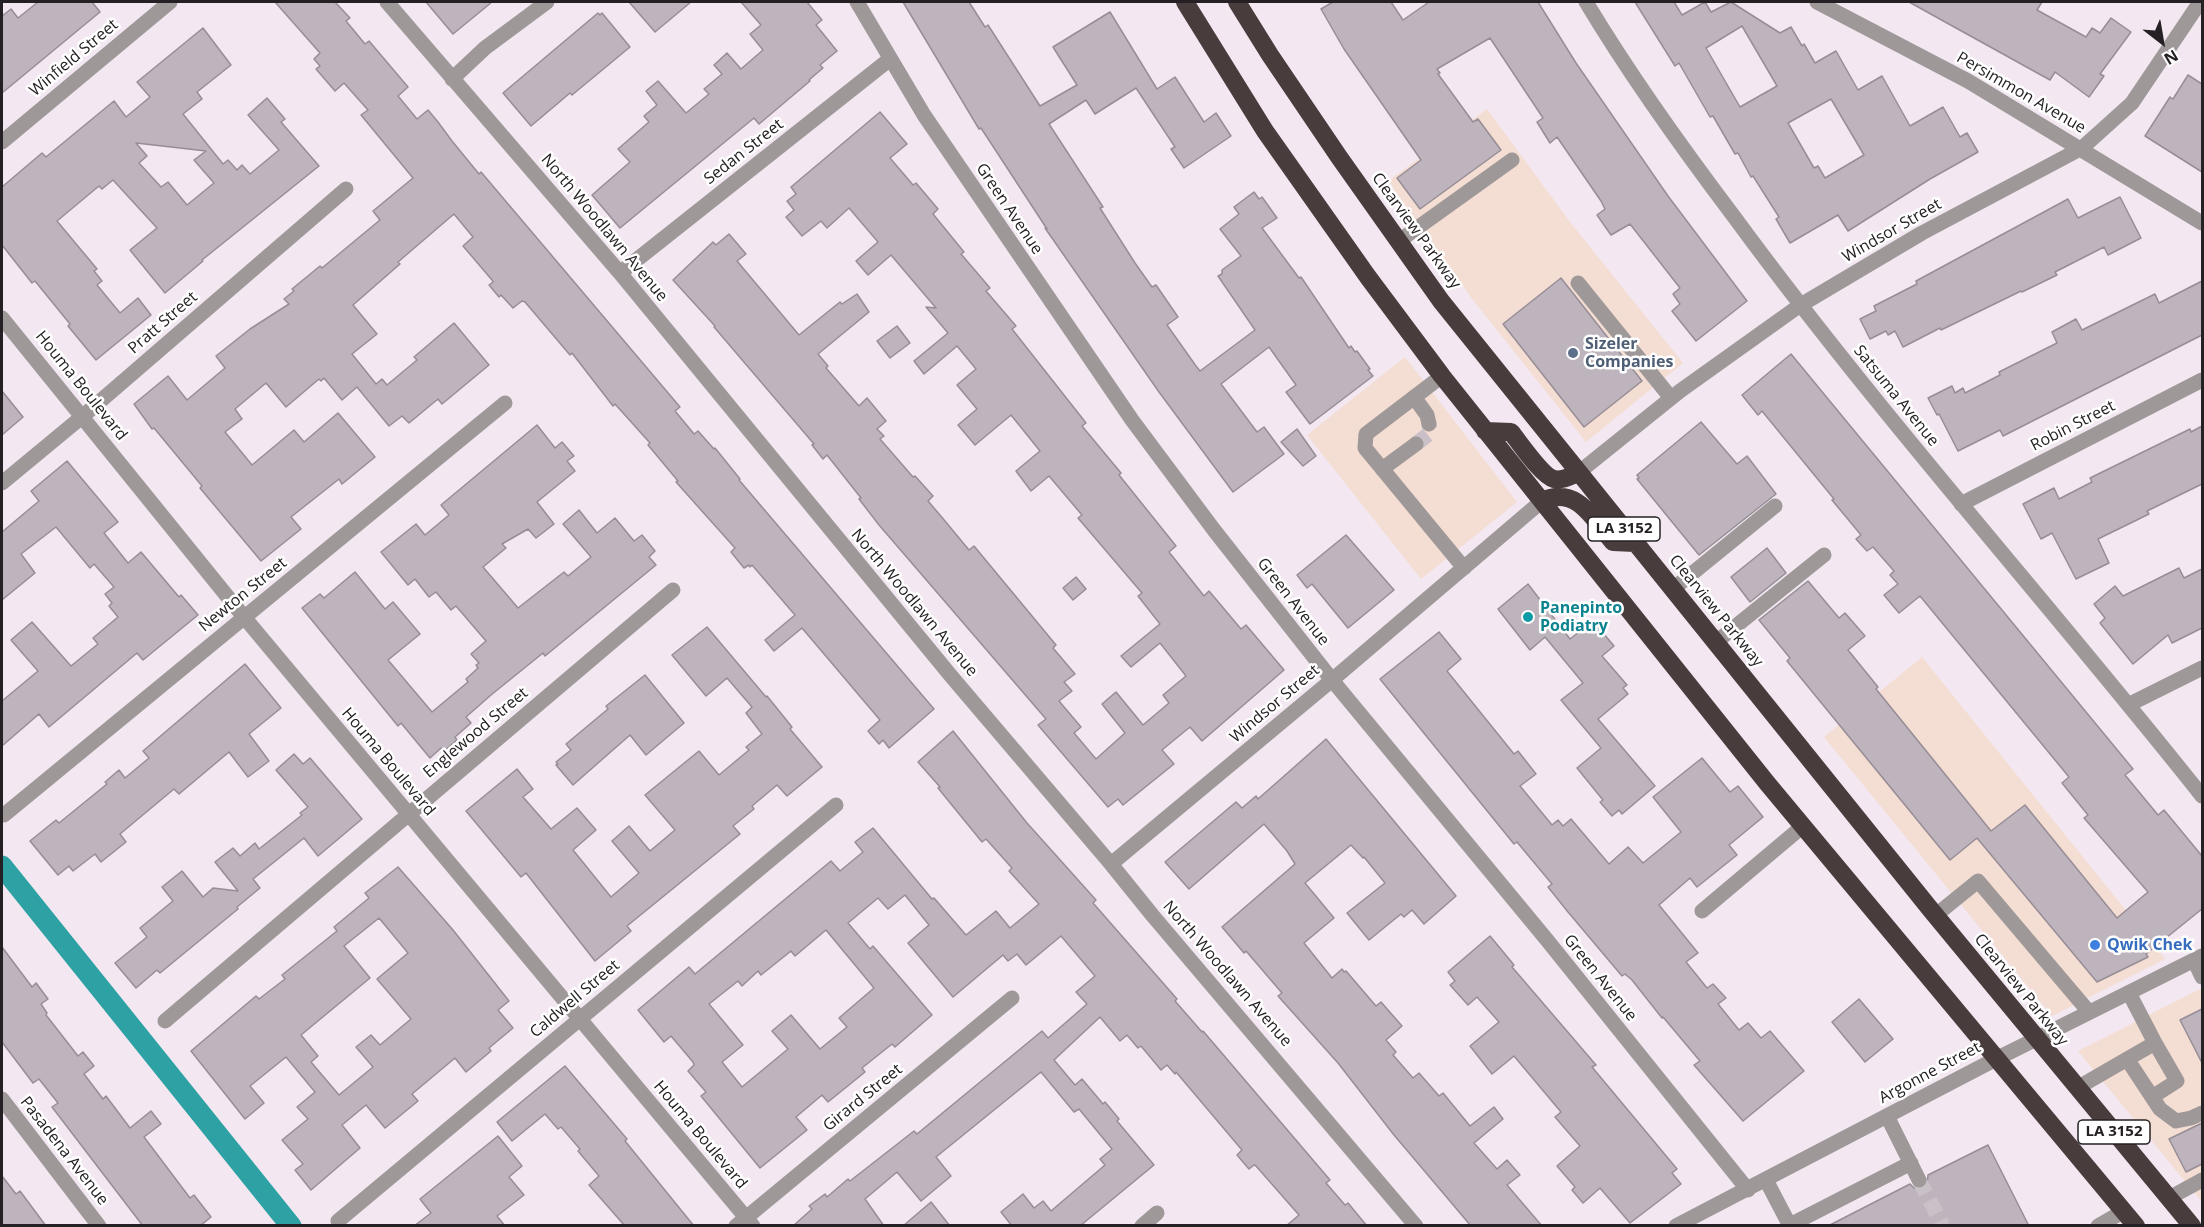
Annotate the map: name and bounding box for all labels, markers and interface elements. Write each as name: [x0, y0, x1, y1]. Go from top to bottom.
north arrow: [2132, 12, 2192, 72]
street label: Winfield Street: [26, 15, 122, 101]
text: N: [2160, 45, 2183, 70]
street label: Persimmon Avenue: [1953, 48, 2089, 138]
street label: Sedan Street: [701, 115, 787, 189]
street label: North Woodlawn Avenue: [537, 150, 671, 306]
street label: Green Avenue: [971, 160, 1047, 258]
street label: Clearview Parkway: [1367, 169, 1465, 293]
street label: Windsor Street: [1839, 195, 1945, 267]
street label: Pratt Street: [125, 288, 201, 358]
street label: Houma Boulevard: [31, 327, 131, 445]
place label: Sizeler Companies: [1585, 334, 1673, 372]
street label: Satsuma Avenue: [1849, 342, 1943, 450]
marker: Sizeler Companies: [1566, 346, 1580, 360]
street label: Robin Street: [2028, 397, 2118, 455]
road number: LA 3152: [1588, 517, 1660, 541]
street label: North Woodlawn Avenue: [847, 525, 981, 681]
street label: Clearview Parkway: [1665, 551, 1767, 671]
street label: Newton Street: [195, 554, 291, 636]
street label: Green Avenue: [1253, 554, 1333, 650]
place label: Panepinto Podiatry: [1540, 598, 1622, 636]
marker: Panepinto Podiatry: [1521, 610, 1535, 624]
street label: Windsor Street: [1226, 661, 1324, 747]
street label: Englewood Street: [420, 684, 532, 782]
street label: Houma Boulevard: [337, 704, 439, 820]
street label: North Woodlawn Avenue: [1159, 897, 1295, 1051]
street label: Clearview Parkway: [1970, 930, 2072, 1050]
street label: Green Avenue: [1559, 931, 1641, 1025]
place label: Qwik Chek: [2107, 935, 2192, 955]
marker: Qwik Chek: [2088, 938, 2102, 952]
street label: Caldwell Street: [526, 956, 624, 1042]
street label: Argonne Street: [1876, 1038, 1984, 1108]
street label: Girard Street: [820, 1060, 906, 1136]
street label: Houma Boulevard: [649, 1077, 751, 1193]
street label: Pasadena Avenue: [16, 1093, 112, 1209]
road number: LA 3152: [2078, 1120, 2150, 1144]

